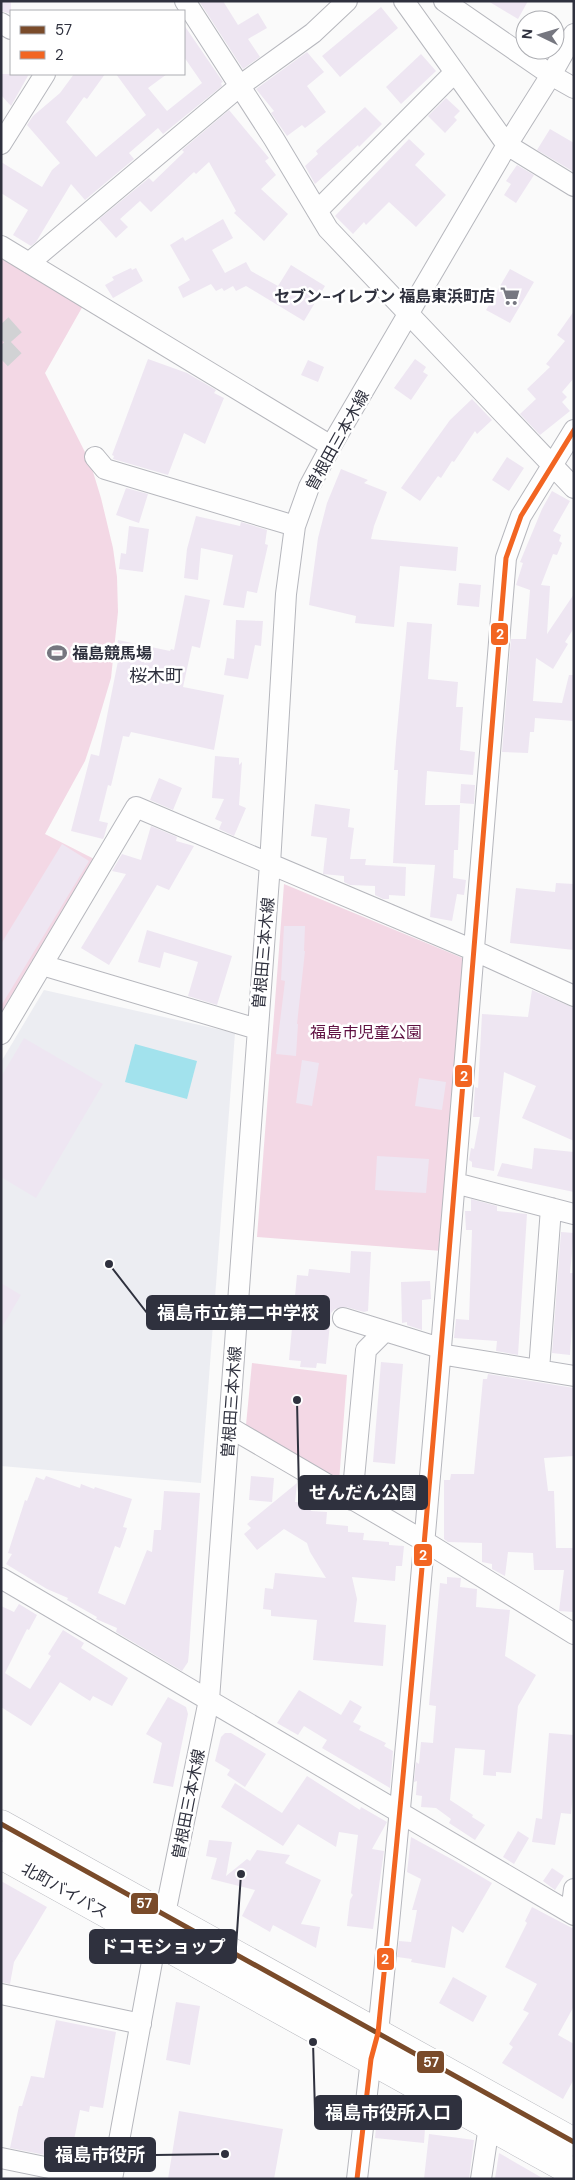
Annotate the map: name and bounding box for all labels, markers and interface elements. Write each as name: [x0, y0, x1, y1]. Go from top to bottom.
legend: [10, 10, 185, 75]
north arrow: [515, 10, 565, 60]
text: 57: [55, 20, 72, 40]
text: N: [518, 28, 536, 40]
text: 2: [55, 45, 64, 65]
supermarket icon: セブン-イレブン 福島東浜町店: [499, 285, 521, 307]
place label: セブン-イレブン 福島東浜町店: [274, 286, 495, 307]
street label: 曽根田三本木線: [301, 386, 374, 494]
line badge: 2: [490, 622, 509, 646]
text: 2: [496, 625, 504, 643]
sports icon: 福島競馬場: [46, 642, 68, 664]
place label: 福島競馬場: [72, 643, 152, 664]
district label: 桜木町: [129, 664, 183, 688]
street label: 曽根田三本木線: [248, 896, 279, 1010]
park label: 福島市児童公園: [310, 1022, 422, 1043]
line badge: 2: [454, 1064, 473, 1088]
text: 2: [460, 1067, 468, 1085]
callout: 福島市立第二中学校: [147, 1296, 329, 1329]
text: 福島市立第二中学校: [157, 1301, 319, 1325]
street label: 曽根田三本木線: [217, 1345, 246, 1459]
callout: せんだん公園: [299, 1476, 427, 1509]
text: せんだん公園: [309, 1481, 417, 1505]
line badge: 2: [413, 1543, 433, 1567]
text: 2: [419, 1546, 427, 1564]
street label: 曽根田三本木線: [167, 1747, 209, 1861]
street label: 北町バイパス: [18, 1858, 112, 1923]
line badge: 57: [130, 1892, 159, 1915]
text: 57: [136, 1894, 153, 1912]
callout: ドコモショップ: [90, 1930, 236, 1963]
text: ドコモショップ: [100, 1935, 226, 1959]
line badge: 2: [376, 1947, 395, 1971]
text: 2: [381, 1950, 389, 1968]
line badge: 57: [416, 2050, 445, 2074]
text: 57: [423, 2053, 440, 2071]
callout: 福島市役所入口: [315, 2096, 461, 2129]
text: 福島市役所入口: [325, 2101, 451, 2125]
callout: 福島市役所: [45, 2138, 155, 2171]
text: 福島市役所: [55, 2143, 145, 2167]

